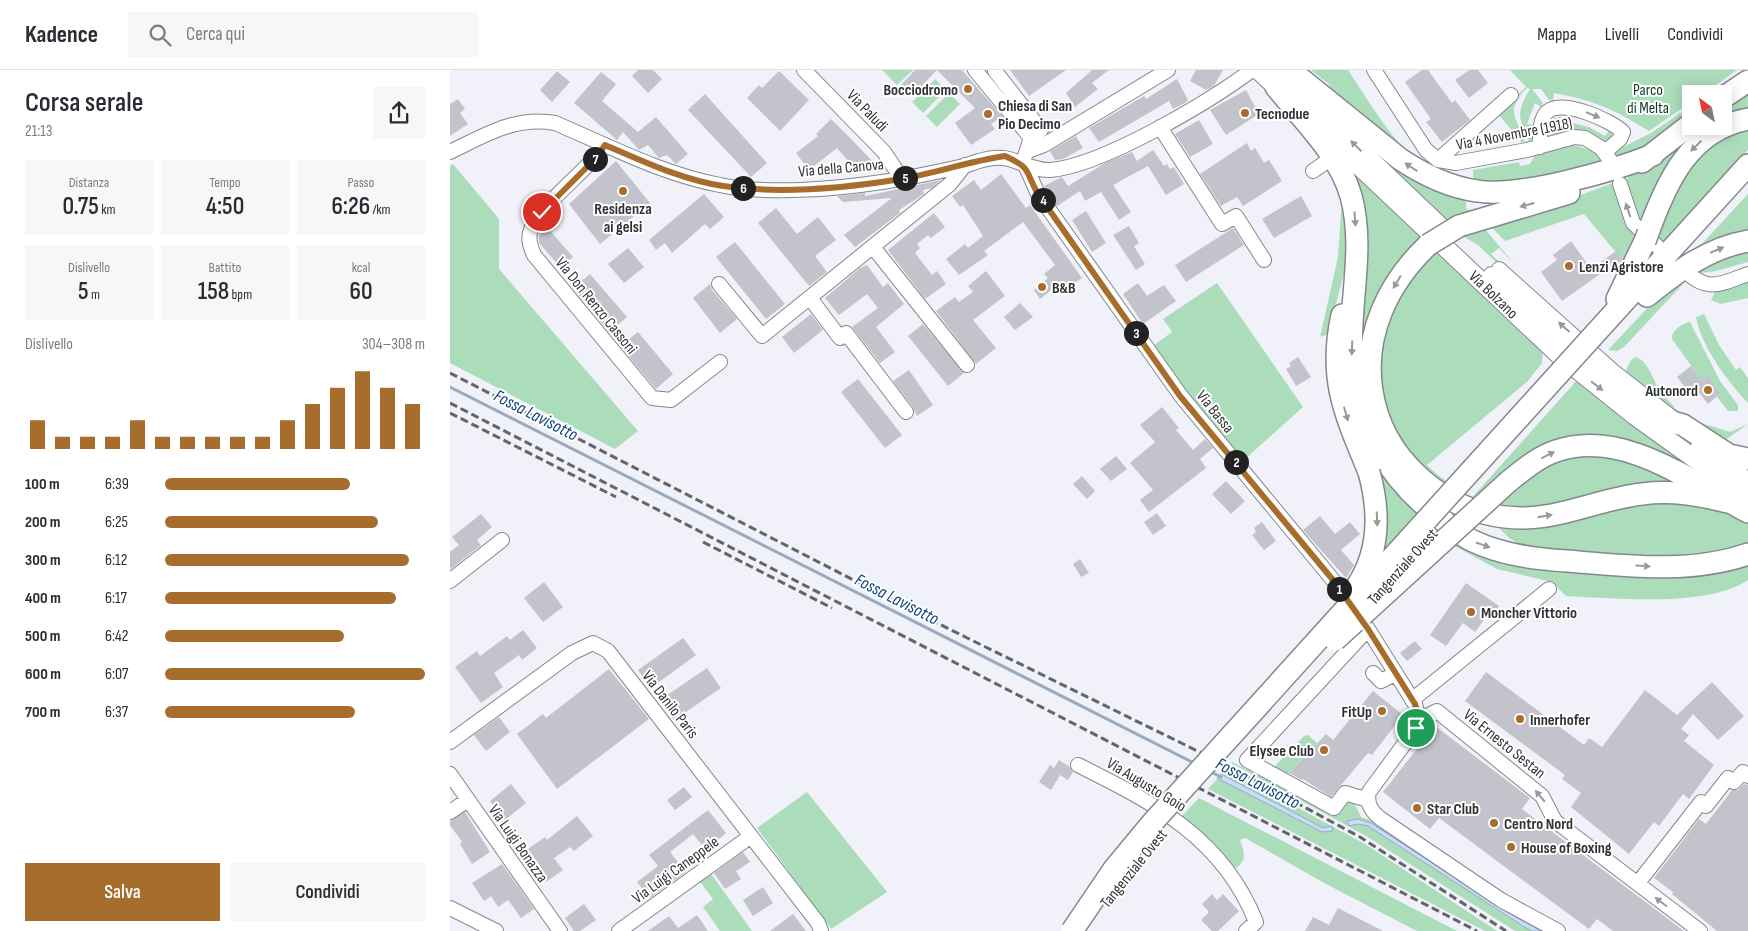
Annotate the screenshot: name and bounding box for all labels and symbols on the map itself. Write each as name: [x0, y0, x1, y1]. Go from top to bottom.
place label: Bocciodromo: [883, 81, 958, 100]
park label: Parco di Melta: [1627, 81, 1669, 118]
marker: Bocciodromo: [962, 83, 974, 95]
north arrow: [1682, 85, 1732, 135]
street label: Via Paludi: [842, 86, 891, 136]
place label: Chiesa di San Pio Decimo: [998, 97, 1072, 134]
place label: Tecnodue: [1255, 105, 1310, 124]
marker: Tecnodue: [1239, 107, 1251, 119]
marker: Chiesa di San Pio Decimo: [982, 108, 994, 120]
one-way arrow: [1586, 112, 1600, 120]
street label: Via 4 Novembre (1918): [1455, 114, 1574, 155]
one-way arrow: [1350, 140, 1362, 152]
one-way arrow: [1691, 140, 1703, 152]
pin: 7: [582, 146, 608, 172]
street label: Via della Canova: [798, 155, 885, 182]
one-way arrow: [1404, 162, 1418, 171]
pin: 5: [892, 166, 918, 190]
pin: 6: [730, 176, 756, 200]
marker: Residenza ai gelsi: [617, 185, 629, 197]
pin: 4: [1030, 188, 1056, 212]
pin: [521, 191, 563, 233]
place label: Residenza ai gelsi: [594, 200, 652, 237]
one-way arrow: [1520, 201, 1535, 209]
one-way arrow: [1624, 202, 1631, 217]
one-way arrow: [1351, 211, 1359, 227]
one-way arrow: [1710, 245, 1724, 253]
street label: Via Don Renzo Cassoni: [551, 254, 641, 358]
place label: Lenzi Agristore: [1579, 258, 1664, 277]
marker: Lenzi Agristore: [1563, 260, 1575, 272]
street label: Via Bolzano: [1464, 267, 1522, 323]
one-way arrow: [1392, 276, 1401, 289]
place label: B&B: [1052, 279, 1076, 298]
marker: B&B: [1036, 281, 1048, 293]
pin: 3: [1124, 320, 1148, 346]
one-way arrow: [1559, 321, 1571, 333]
one-way arrow: [1348, 340, 1356, 356]
one-way arrow: [1590, 381, 1603, 392]
place label: Autonord: [1644, 382, 1698, 401]
marker: Autonord: [1702, 384, 1714, 396]
water label: Fossa Lavisotto: [490, 385, 582, 446]
street label: Via Bassa: [1192, 387, 1238, 437]
one-way arrow: [1342, 407, 1350, 422]
pin: 2: [1224, 450, 1248, 474]
one-way arrow: [1541, 450, 1555, 458]
one-way arrow: [1373, 512, 1381, 528]
one-way arrow: [1537, 512, 1553, 520]
street label: Tangenziale Ovest: [1364, 525, 1442, 609]
one-way arrow: [1475, 542, 1490, 549]
one-way arrow: [1635, 562, 1651, 570]
water label: Fossa Lavisotto: [851, 569, 943, 630]
pin: 1: [1326, 576, 1352, 602]
place label: Moncher Vittorio: [1481, 604, 1577, 623]
marker: Moncher Vittorio: [1465, 606, 1477, 618]
street label: Via Danilo Paris: [637, 667, 702, 743]
place label: FitUp: [1342, 703, 1372, 722]
marker: FitUp: [1376, 705, 1388, 717]
street label: Via Ernesto Sestan: [1459, 705, 1549, 783]
pin: [1395, 707, 1437, 749]
place label: Innerhofer: [1530, 711, 1590, 730]
marker: Innerhofer: [1514, 713, 1526, 725]
place label: Elysee Club: [1249, 742, 1314, 761]
marker: Elysee Club: [1318, 744, 1330, 756]
water label: Fossa Lavisotto: [1212, 753, 1304, 814]
street label: Via Augusto Goio: [1103, 754, 1189, 816]
one-way arrow: [1535, 790, 1546, 803]
place label: Star Club: [1427, 800, 1479, 819]
street label: Via Luigi Bonazza: [484, 801, 552, 886]
marker: Star Club: [1411, 802, 1423, 814]
place label: Centro Nord: [1504, 815, 1573, 834]
marker: Centro Nord: [1488, 817, 1500, 829]
street label: Tangenziale Ovest: [1097, 826, 1172, 912]
street label: Via Luigi Caneppele: [629, 832, 723, 908]
place label: House of Boxing: [1521, 839, 1612, 858]
marker: House of Boxing: [1505, 841, 1517, 853]
one-way arrow: [1655, 896, 1668, 907]

